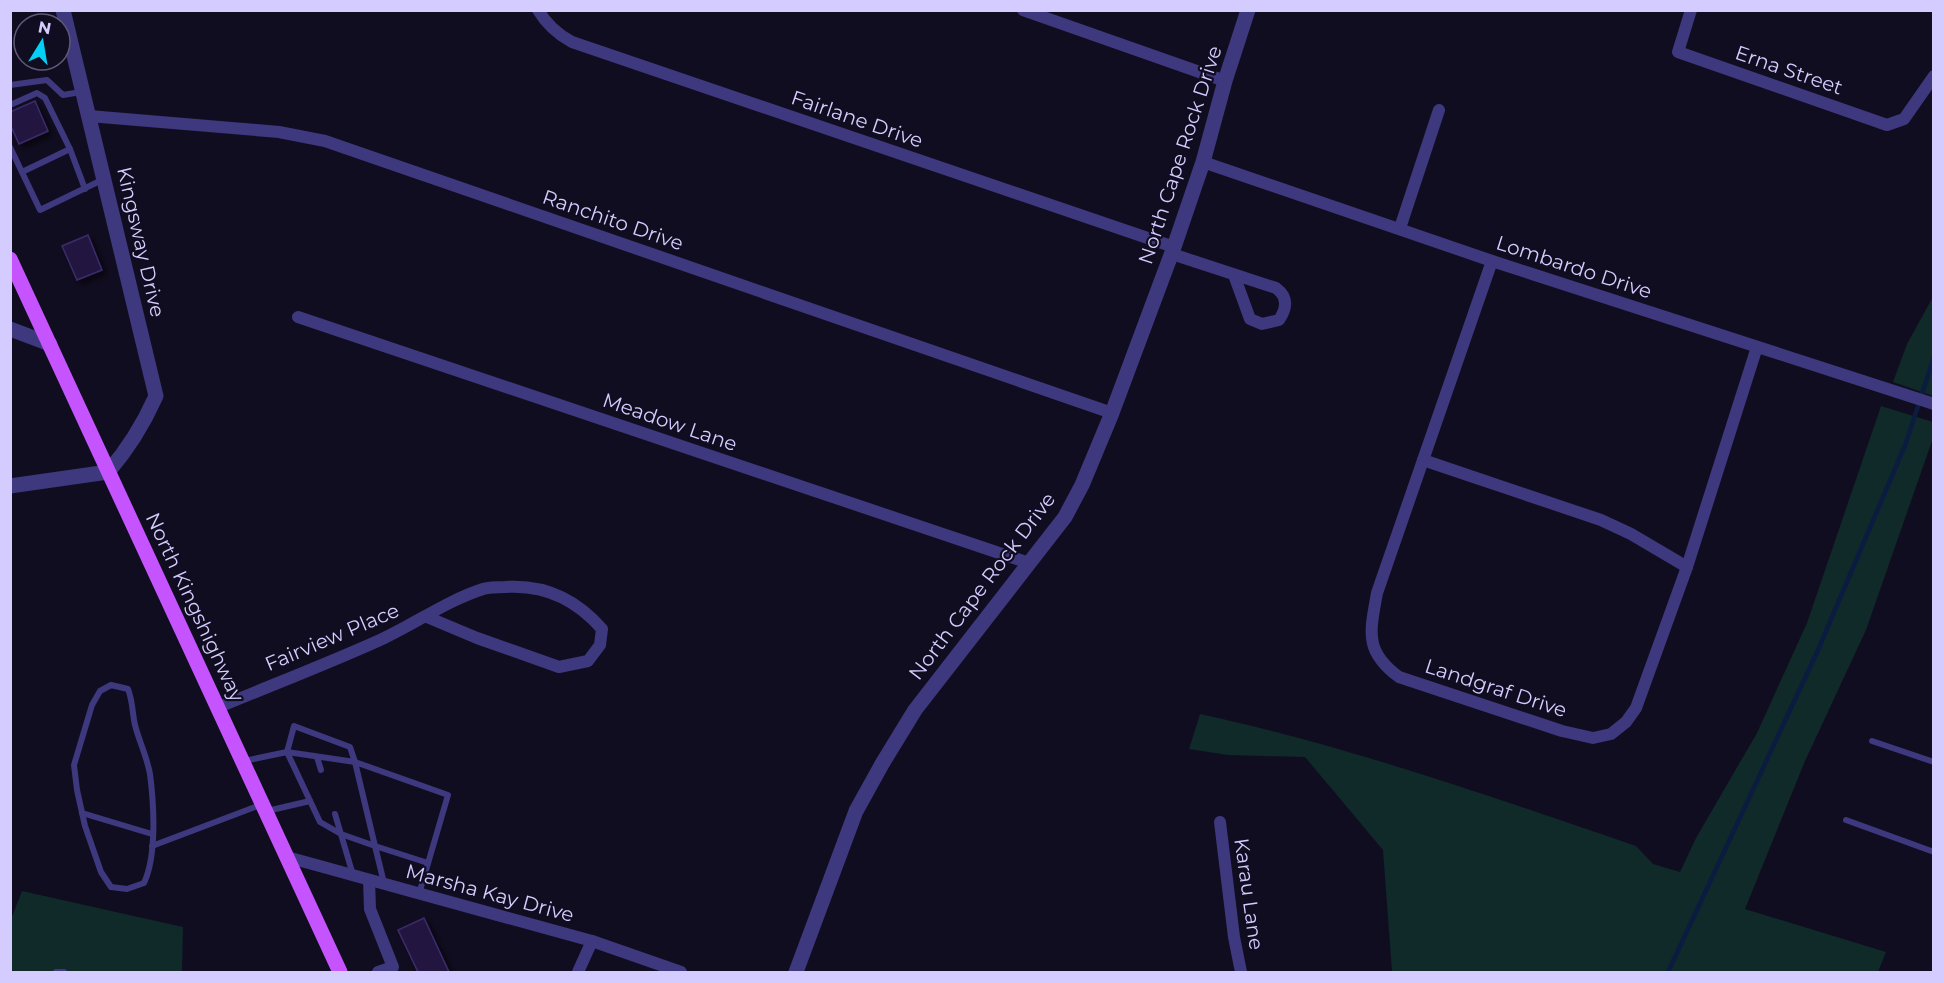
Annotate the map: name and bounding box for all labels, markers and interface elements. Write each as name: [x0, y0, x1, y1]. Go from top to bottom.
north arrow: [12, 12, 72, 72]
text: N: [37, 17, 53, 38]
street label: Erna Street: [1732, 40, 1846, 100]
street label: North Cape Rock Drive: [1133, 43, 1227, 267]
street label: Fairlane Drive: [788, 85, 926, 153]
street label: Kingsway Drive: [112, 165, 170, 319]
street label: Ranchito Drive: [539, 185, 687, 255]
street label: Lombardo Drive: [1493, 231, 1655, 303]
street label: Meadow Lane: [600, 388, 740, 456]
street label: North Cape Rock Drive: [904, 488, 1060, 684]
street label: North Kingshighway: [141, 509, 249, 706]
street label: Fairview Place: [261, 598, 403, 676]
street label: Landgraf Drive: [1422, 654, 1570, 722]
street label: Karau Lane: [1229, 837, 1269, 951]
street label: Marsha Kay Drive: [403, 859, 577, 927]

